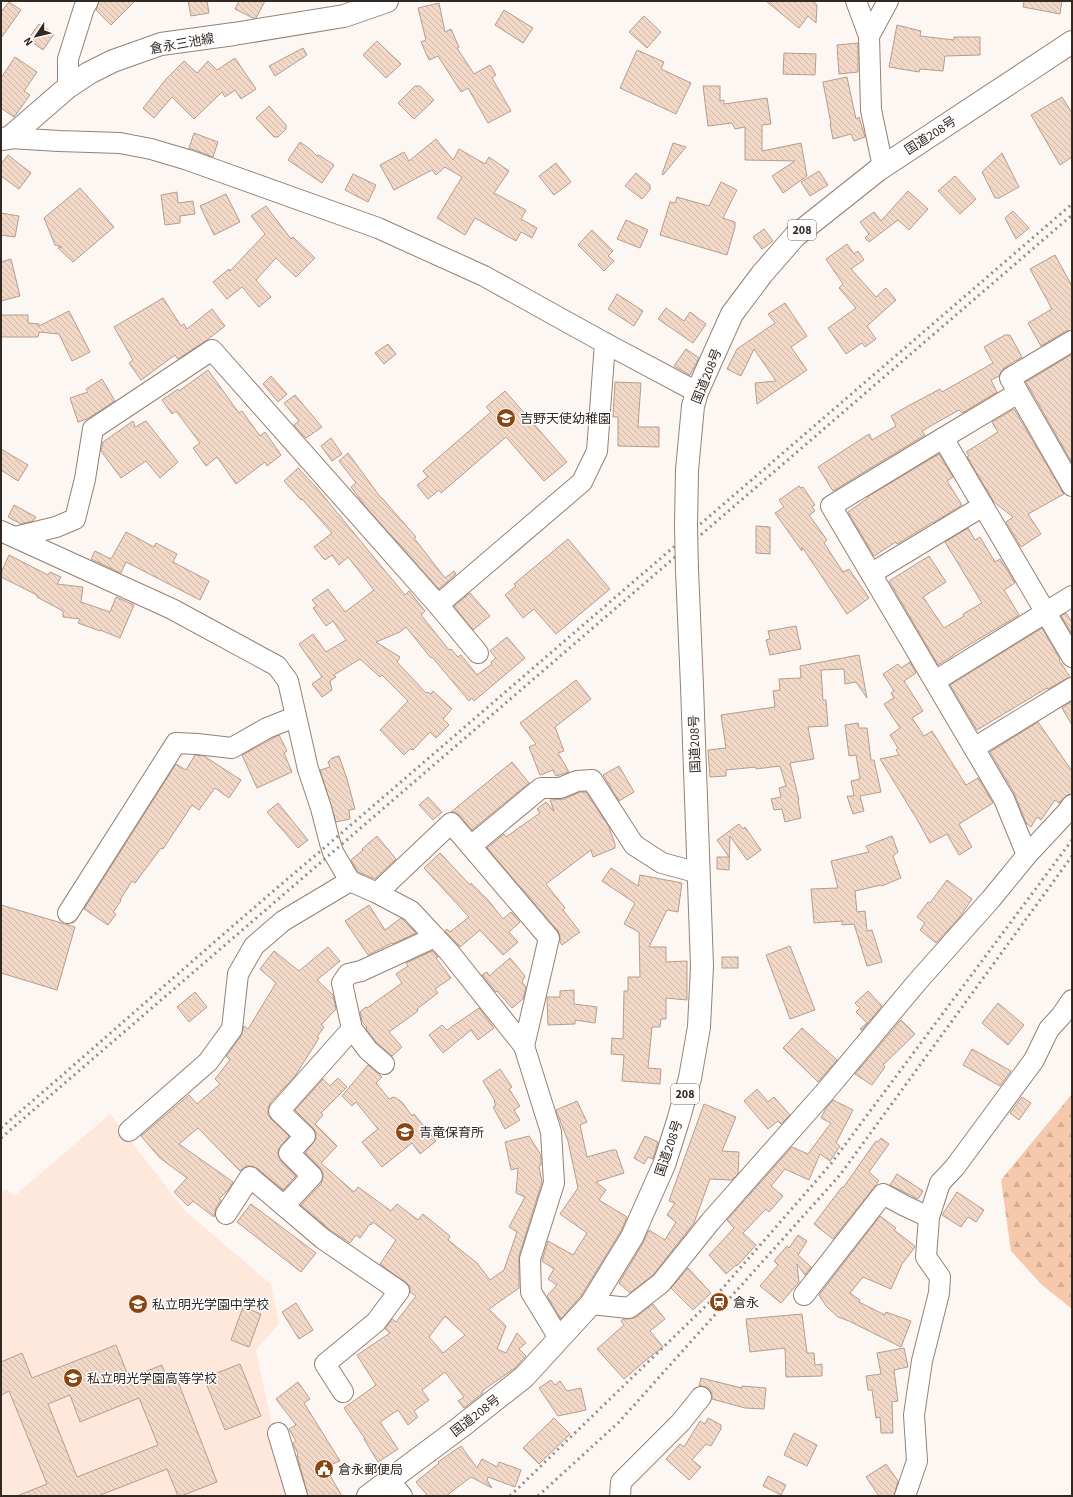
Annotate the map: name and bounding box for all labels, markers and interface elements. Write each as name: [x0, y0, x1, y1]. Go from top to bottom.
north arrow: [16, 16, 56, 56]
street label: 倉永三池線: [149, 29, 216, 58]
text: N: [20, 34, 36, 49]
street label: 国道208号: [901, 112, 960, 159]
road number: 208: [788, 220, 816, 240]
street label: 国道208号: [688, 346, 726, 407]
school or university icon: 吉野天使幼稚園: [495, 407, 517, 429]
place label: 吉野天使幼稚園: [520, 410, 611, 428]
street label: 国道208号: [685, 714, 705, 773]
road number: 208: [671, 1084, 699, 1104]
street label: 国道208号: [651, 1118, 687, 1179]
school or university icon: 青竜保育所: [394, 1121, 416, 1143]
place label: 青竜保育所: [419, 1124, 484, 1142]
station icon: 倉永: [708, 1291, 730, 1313]
school or university icon: 私立明光学園中学校: [127, 1293, 149, 1315]
place label: 倉永: [733, 1294, 759, 1312]
place label: 私立明光学園中学校: [152, 1296, 269, 1314]
school or university icon: 私立明光学園高等学校: [62, 1367, 84, 1389]
place label: 私立明光学園高等学校: [87, 1370, 217, 1388]
street label: 国道208号: [447, 1391, 504, 1441]
public building icon: 倉永郵便局: [313, 1458, 335, 1480]
place label: 倉永郵便局: [338, 1461, 403, 1479]

